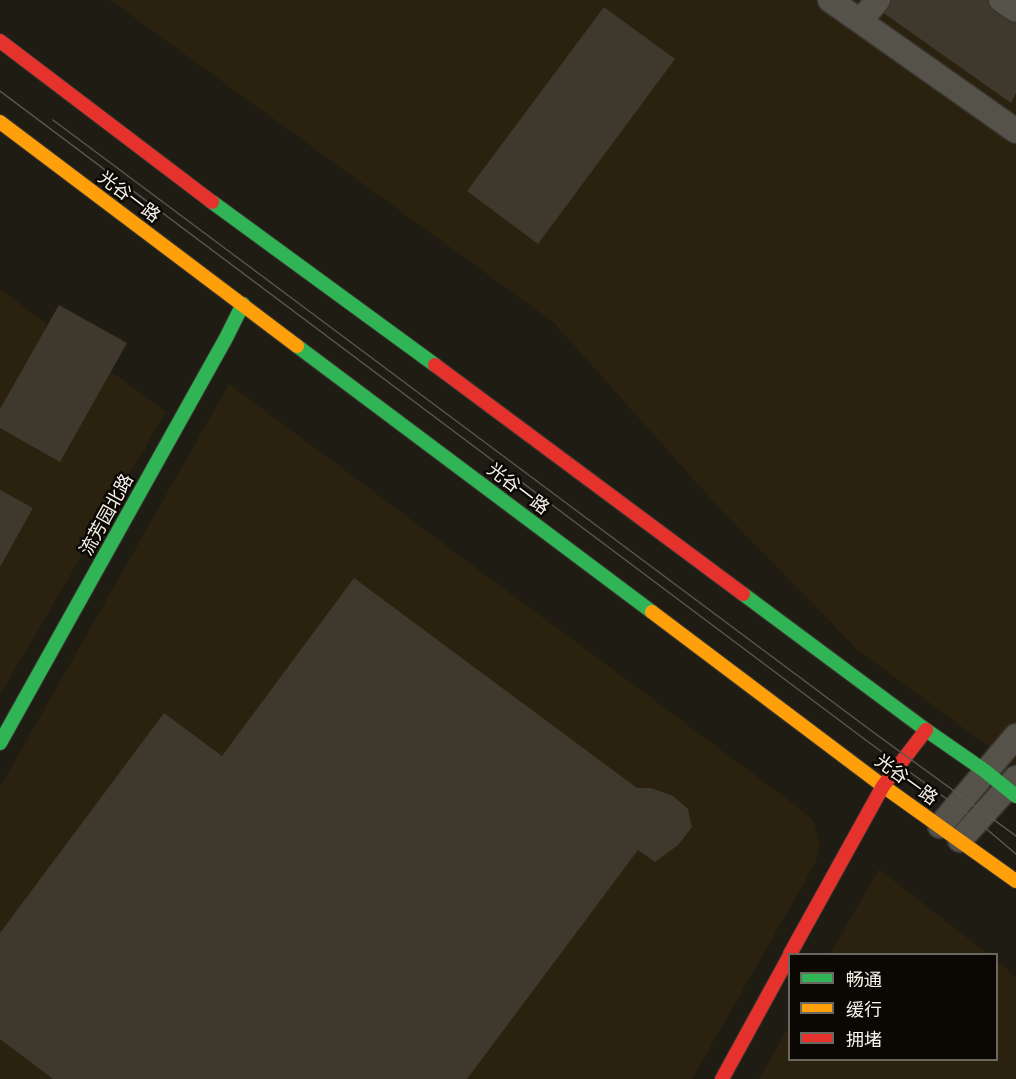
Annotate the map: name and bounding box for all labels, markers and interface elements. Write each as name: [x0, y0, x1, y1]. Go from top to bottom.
street label: 光谷一路: [94, 167, 164, 227]
street label: 光谷一路: [483, 459, 553, 519]
street label: 流芳园北路: [76, 470, 138, 560]
street label: 光谷一路: [871, 750, 941, 810]
legend: [788, 953, 998, 1061]
text: 畅通: [846, 968, 882, 991]
text: 缓行: [846, 998, 882, 1021]
text: 拥堵: [846, 1028, 882, 1051]

